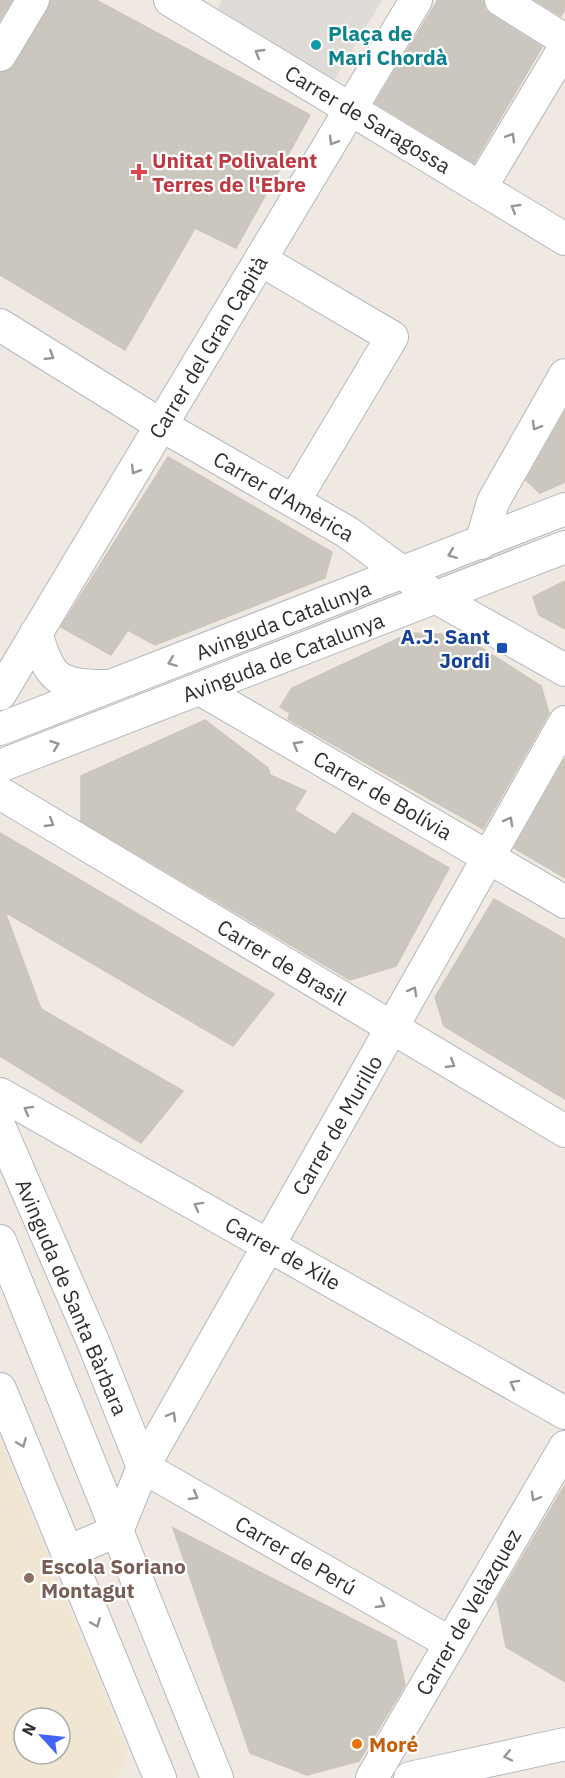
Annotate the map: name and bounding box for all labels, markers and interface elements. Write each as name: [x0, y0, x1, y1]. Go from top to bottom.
place label: Plaça de Mari Chordà: [328, 19, 448, 71]
marker: Plaça de Mari Chordà: [309, 38, 323, 52]
one-way arrow: [254, 48, 265, 60]
street label: Carrer de Saragossa: [280, 58, 456, 180]
one-way arrow: [504, 133, 515, 143]
one-way arrow: [328, 135, 340, 145]
place label: Unitat Polivalent Terres de l'Ebre: [152, 146, 317, 198]
marker: Unitat Polivalent Terres de l'Ebre: [130, 163, 148, 181]
one-way arrow: [511, 204, 521, 216]
street label: Carrer del Gran Capità: [142, 250, 274, 444]
one-way arrow: [44, 348, 54, 360]
one-way arrow: [532, 420, 543, 430]
street label: Carrer d'Amèrica: [209, 444, 359, 548]
one-way arrow: [130, 464, 142, 474]
one-way arrow: [447, 547, 458, 559]
street label: Avinguda Catalunya: [191, 574, 375, 666]
street label: Avinguda de Catalunya: [178, 606, 388, 708]
place label: A.J. Sant Jordi: [400, 622, 490, 674]
marker: A.J. Sant Jordi: [495, 641, 509, 655]
one-way arrow: [168, 655, 178, 668]
one-way arrow: [48, 740, 59, 752]
one-way arrow: [293, 741, 303, 753]
street label: Carrer de Bolívia: [309, 744, 457, 846]
one-way arrow: [44, 815, 54, 827]
one-way arrow: [502, 817, 513, 827]
street label: Carrer de Brasil: [212, 912, 352, 1012]
one-way arrow: [406, 987, 417, 997]
street label: Carrer de Murillo: [286, 1050, 388, 1200]
one-way arrow: [445, 1056, 455, 1068]
one-way arrow: [24, 1106, 34, 1117]
street label: Avinguda de Santa Bàrbara: [9, 1175, 135, 1419]
one-way arrow: [194, 1201, 204, 1213]
street label: Carrer de Xile: [220, 1210, 346, 1296]
one-way arrow: [510, 1380, 520, 1391]
one-way arrow: [165, 1412, 176, 1422]
one-way arrow: [15, 1437, 27, 1448]
one-way arrow: [188, 1489, 198, 1500]
one-way arrow: [531, 1491, 543, 1501]
street label: Carrer de Perú: [230, 1509, 362, 1601]
street label: Carrer de Velàzquez: [409, 1523, 527, 1700]
place label: Escola Soriano Montagut: [41, 1552, 186, 1604]
marker: Escola Soriano Montagut: [22, 1571, 36, 1585]
one-way arrow: [375, 1597, 385, 1608]
one-way arrow: [89, 1617, 101, 1628]
north arrow: [12, 1706, 72, 1766]
text: N: [17, 1719, 40, 1739]
place label: Moré: [369, 1730, 418, 1758]
marker: Moré: [350, 1737, 364, 1751]
one-way arrow: [503, 1749, 513, 1762]

